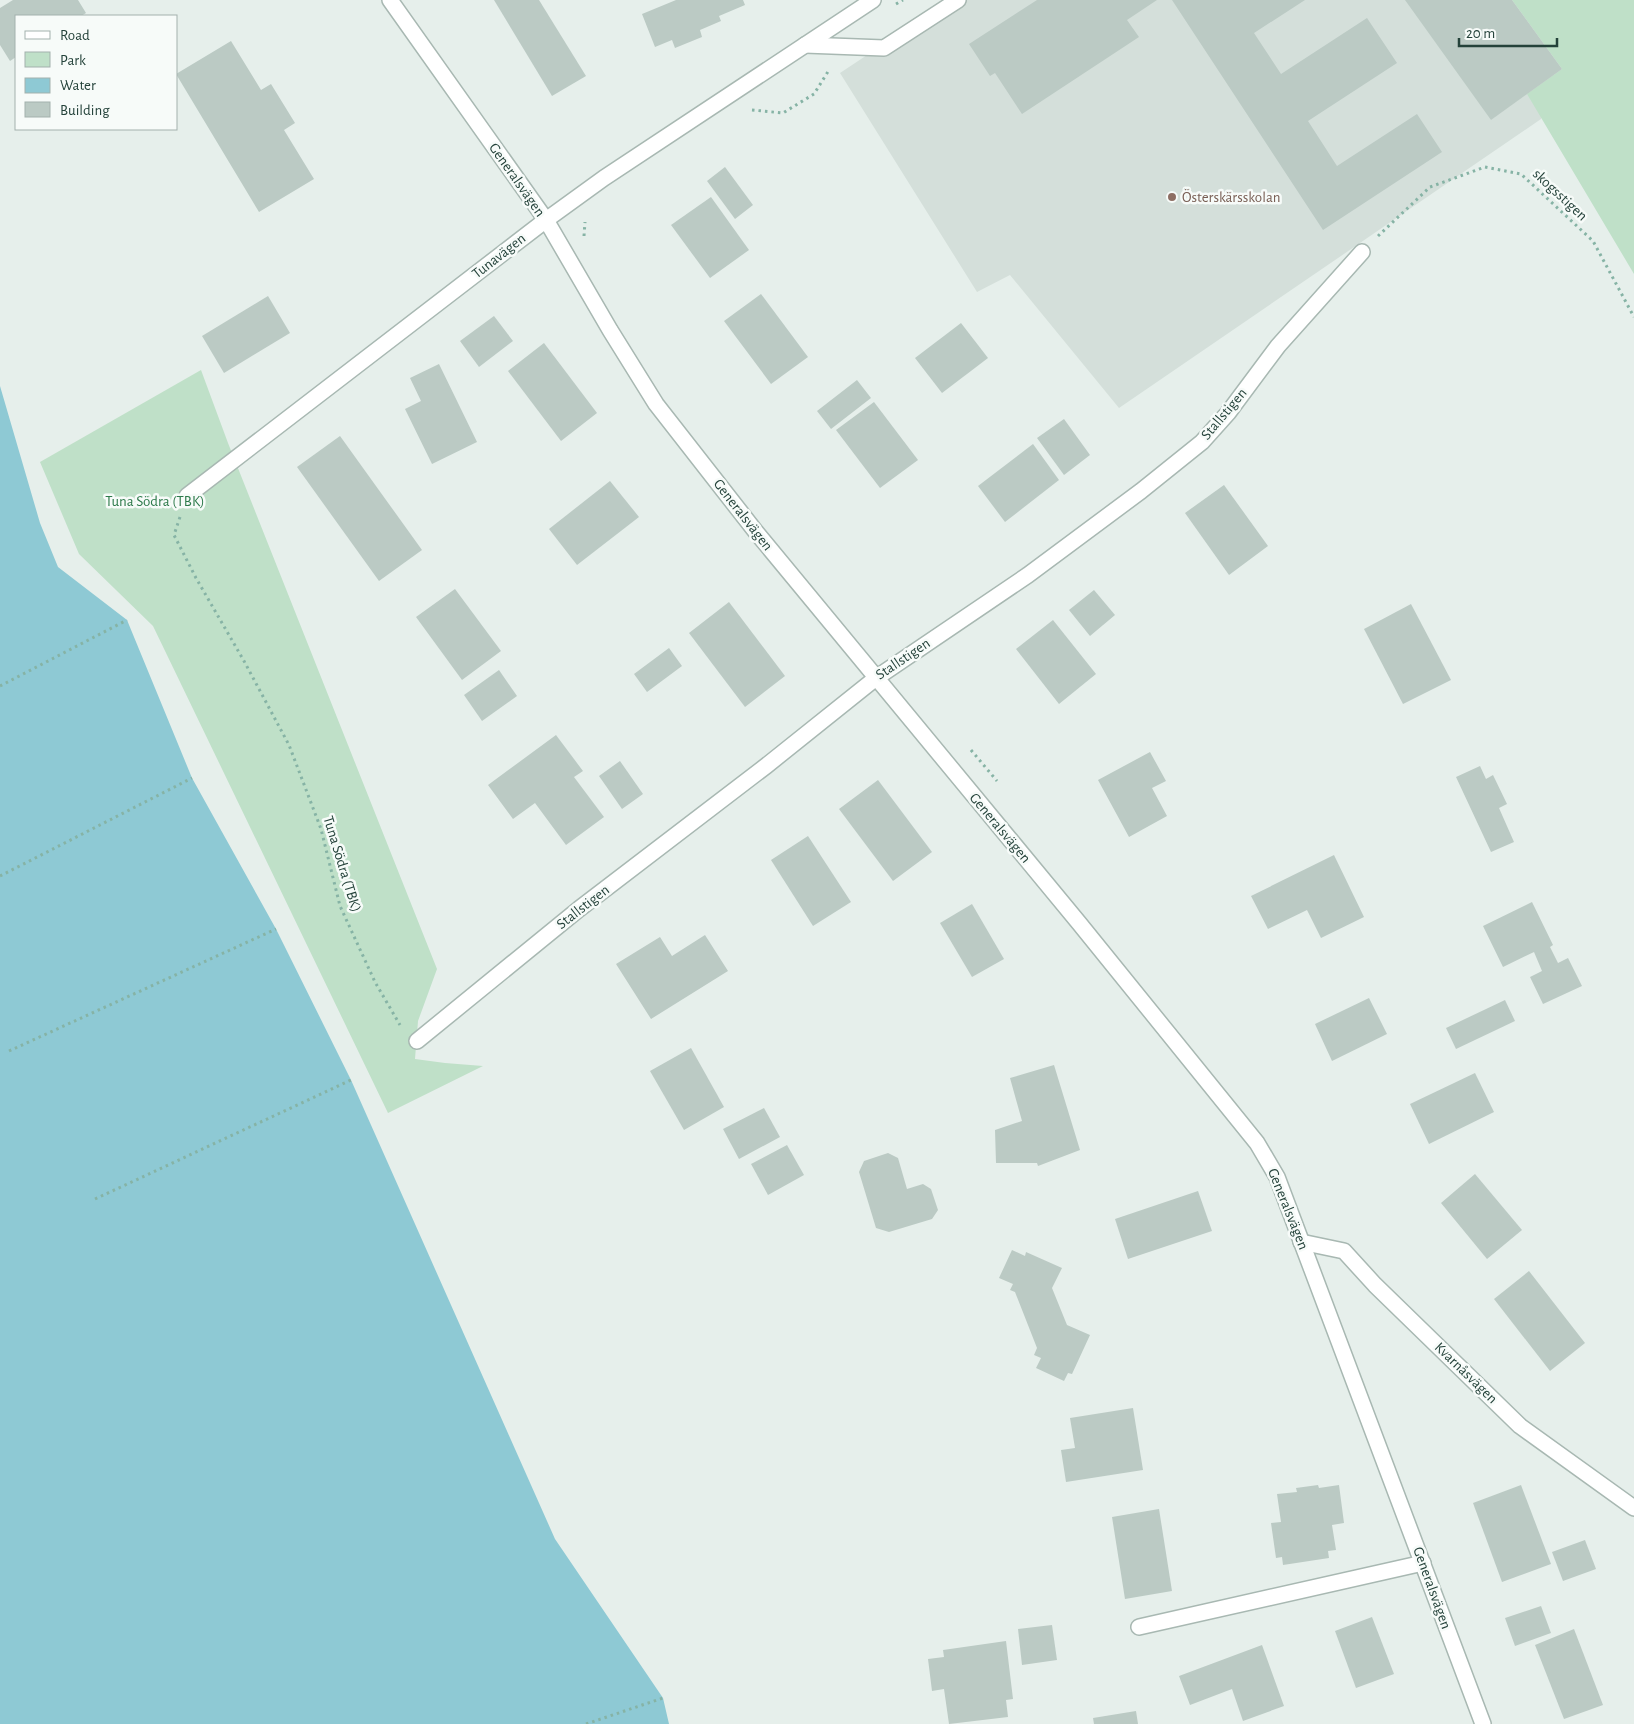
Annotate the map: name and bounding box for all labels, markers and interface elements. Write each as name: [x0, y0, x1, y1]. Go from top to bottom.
legend: [15, 15, 178, 130]
scale bar: [1459, 15, 1556, 47]
text: 20 m: [1466, 26, 1495, 41]
text: Road: [60, 28, 90, 43]
text: Park: [60, 53, 86, 68]
text: Water: [60, 78, 96, 93]
text: Building: [60, 103, 110, 118]
street label: Generalsvägen: [486, 140, 548, 220]
street label: skogsstigen: [1530, 166, 1590, 224]
place label: Österskärsskolan: [1182, 188, 1280, 205]
marker: Österskärsskolan: [1166, 191, 1178, 203]
street label: Tunavägen: [469, 231, 529, 281]
street label: Stallstigen: [1198, 385, 1250, 443]
street label: Generalsvägen: [711, 476, 775, 554]
park label: Tuna Södra (TBK): [105, 494, 205, 509]
street label: Stallstigen: [873, 635, 933, 683]
street label: Generalsvägen: [967, 790, 1033, 866]
street label: Tuna Södra (TBK): [320, 814, 364, 914]
street label: Stallstigen: [554, 882, 612, 932]
street label: Generalsvägen: [1265, 1166, 1311, 1252]
street label: Kvarnåsvägen: [1432, 1340, 1500, 1406]
street label: Generalsvägen: [1410, 1545, 1454, 1631]

